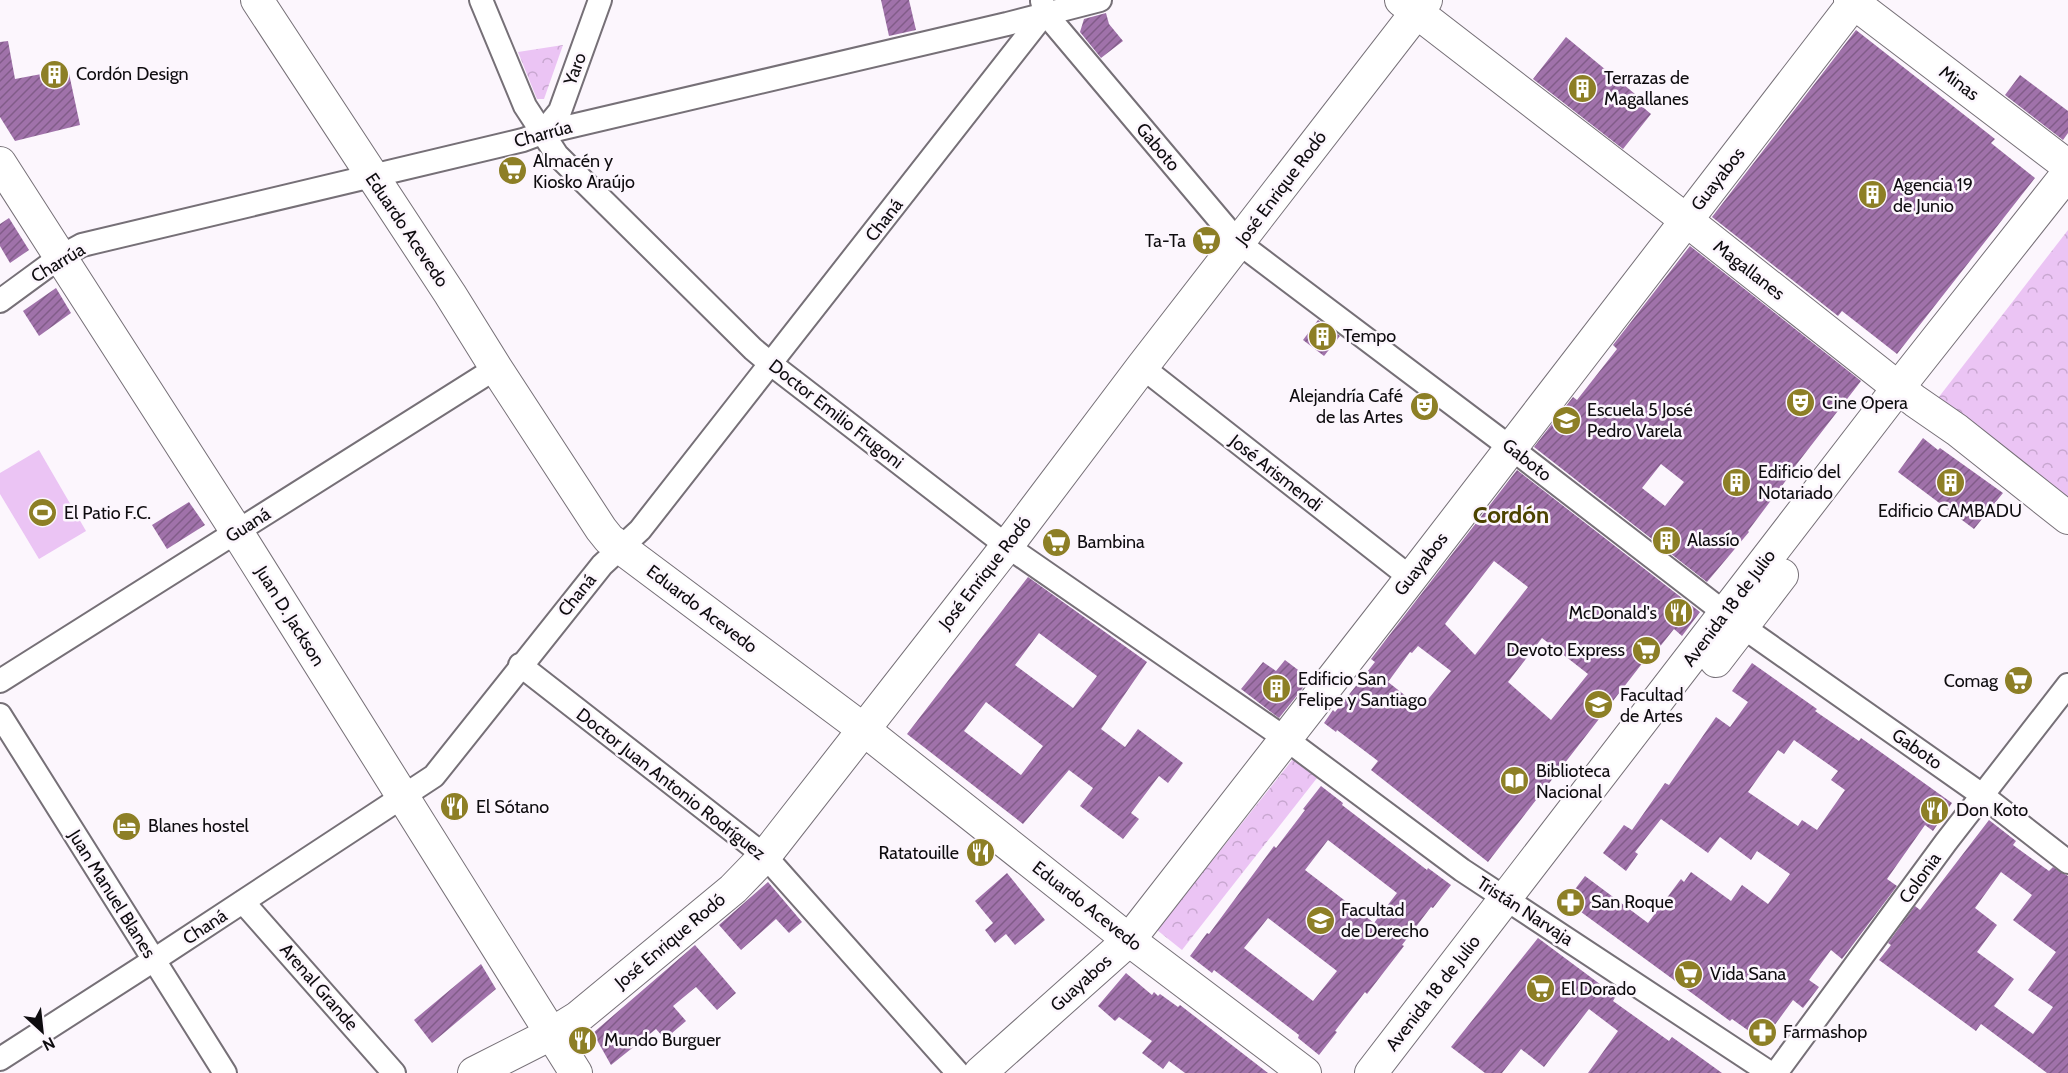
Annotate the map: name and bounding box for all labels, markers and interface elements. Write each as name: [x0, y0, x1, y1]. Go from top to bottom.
street label: Yaro: [559, 50, 591, 89]
building icon: Cordón Design: [39, 58, 71, 90]
street label: Minas: [1935, 61, 1983, 105]
place label: Cordón Design: [76, 63, 189, 85]
place label: Terrazas de Magallanes: [1604, 67, 1689, 110]
building icon: Terrazas de Magallanes: [1567, 72, 1599, 104]
street label: Charrúa: [512, 116, 575, 152]
street label: Gaboto: [1131, 118, 1185, 176]
street label: José Enrique Rodó: [1230, 126, 1331, 250]
street label: Guayabos: [1686, 143, 1750, 215]
place label: Almacén y Kiosko Araújo: [533, 150, 635, 193]
supermarket icon: Almacén y Kiosko Araújo: [496, 155, 528, 187]
street label: Eduardo Acevedo: [361, 169, 453, 291]
place label: Agencia 19 de Junio: [1893, 174, 1973, 217]
building icon: Agencia 19 de Junio: [1856, 179, 1888, 211]
street label: Chaná: [860, 194, 908, 246]
supermarket icon: Ta-Ta: [1191, 225, 1223, 257]
place label: Ta-Ta: [1145, 230, 1186, 252]
street label: Magallanes: [1709, 235, 1789, 305]
street label: Charrúa: [27, 238, 89, 288]
building icon: Tempo: [1306, 320, 1338, 352]
place label: Tempo: [1343, 325, 1396, 347]
street label: Doctor Emilio Frugoni: [764, 355, 908, 473]
place label: Alejandría Café de las Artes: [1289, 385, 1403, 428]
theatre icon: Cine Opera: [1785, 387, 1817, 419]
theatre icon: Alejandría Café de las Artes: [1408, 390, 1440, 422]
place label: Cine Opera: [1822, 392, 1908, 414]
place label: Escuela 5 José Pedro Varela: [1587, 399, 1693, 442]
school or university icon: Escuela 5 José Pedro Varela: [1550, 404, 1582, 436]
street label: José Arismendi: [1224, 429, 1327, 516]
street label: Gaboto: [1498, 434, 1556, 486]
place label: Edificio del Notariado: [1758, 461, 1841, 504]
building icon: Edificio del Notariado: [1721, 466, 1753, 498]
building icon: Edificio CAMBADU: [1934, 466, 1966, 498]
sports icon: El Patio F.C.: [27, 497, 59, 529]
district label: Cordón: [1473, 500, 1549, 529]
place label: Edificio CAMBADU: [1878, 500, 2022, 522]
place label: El Patio F.C.: [64, 502, 151, 524]
street label: Guaná: [221, 503, 275, 547]
street label: José Enrique Rodó: [933, 512, 1036, 635]
building icon: Alassío: [1650, 524, 1682, 556]
supermarket icon: Bambina: [1040, 526, 1072, 558]
street label: Guayabos: [1389, 528, 1453, 600]
place label: Alassío: [1687, 529, 1740, 551]
place label: Bambina: [1077, 531, 1145, 553]
street label: Avenida 18 de Julio: [1678, 545, 1780, 671]
street label: Eduardo Acevedo: [642, 560, 762, 658]
street label: Juan D. Jackson: [250, 561, 330, 670]
street label: Chaná: [553, 569, 601, 621]
restaurant icon: McDonald's: [1662, 597, 1694, 629]
place label: McDonald's: [1569, 602, 1657, 624]
supermarket icon: Devoto Express: [1630, 634, 1662, 666]
place label: Devoto Express: [1506, 639, 1625, 661]
supermarket icon: Comag: [2003, 665, 2035, 697]
place label: Edificio San Felipe y Santiago: [1298, 668, 1427, 711]
place label: Comag: [1944, 670, 1999, 692]
building icon: Edificio San Felipe y Santiago: [1261, 673, 1293, 705]
place label: Facultad de Artes: [1620, 684, 1684, 727]
school or university icon: Facultad de Artes: [1583, 689, 1615, 721]
street label: Doctor Juan Antonio Rodríguez: [572, 703, 770, 865]
street label: Gaboto: [1888, 724, 1946, 774]
place label: Biblioteca Nacional: [1536, 760, 1611, 803]
library icon: Biblioteca Nacional: [1499, 765, 1531, 797]
restaurant icon: El Sótano: [439, 791, 471, 823]
restaurant icon: Don Koto: [1919, 794, 1951, 826]
place label: El Sótano: [476, 796, 549, 818]
place label: Don Koto: [1956, 799, 2028, 821]
hotel icon: Blanes hostel: [111, 810, 143, 842]
place label: Blanes hostel: [148, 815, 250, 837]
street label: Juan Manuel Blanes: [63, 825, 160, 962]
restaurant icon: Ratatouille: [964, 837, 996, 869]
place label: Ratatouille: [878, 842, 959, 864]
street label: Colonia: [1894, 848, 1946, 908]
street label: Eduardo Acevedo: [1028, 856, 1146, 956]
street label: Tristán Narvaja: [1473, 872, 1578, 950]
pharmacy icon: San Roque: [1554, 886, 1586, 918]
street label: José Enrique Rodó: [610, 888, 730, 994]
place label: San Roque: [1591, 891, 1673, 913]
place label: Facultad de Derecho: [1341, 899, 1429, 942]
street label: Chaná: [179, 904, 231, 949]
school or university icon: Facultad de Derecho: [1304, 904, 1336, 936]
street label: Avenida 18 de Julio: [1381, 931, 1485, 1055]
street label: Arenal Grande: [275, 939, 363, 1035]
street label: Guayabos: [1046, 950, 1116, 1016]
supermarket icon: Vida Sana: [1673, 958, 1705, 990]
place label: Vida Sana: [1710, 963, 1786, 985]
supermarket icon: El Dorado: [1524, 973, 1556, 1005]
place label: El Dorado: [1561, 978, 1636, 1000]
north arrow: [12, 1001, 72, 1061]
pharmacy icon: Farmashop: [1746, 1016, 1778, 1048]
place label: Farmashop: [1783, 1021, 1867, 1043]
restaurant icon: Mundo Burguer: [567, 1024, 599, 1056]
place label: Mundo Burguer: [604, 1029, 721, 1051]
text: N: [39, 1033, 58, 1055]

